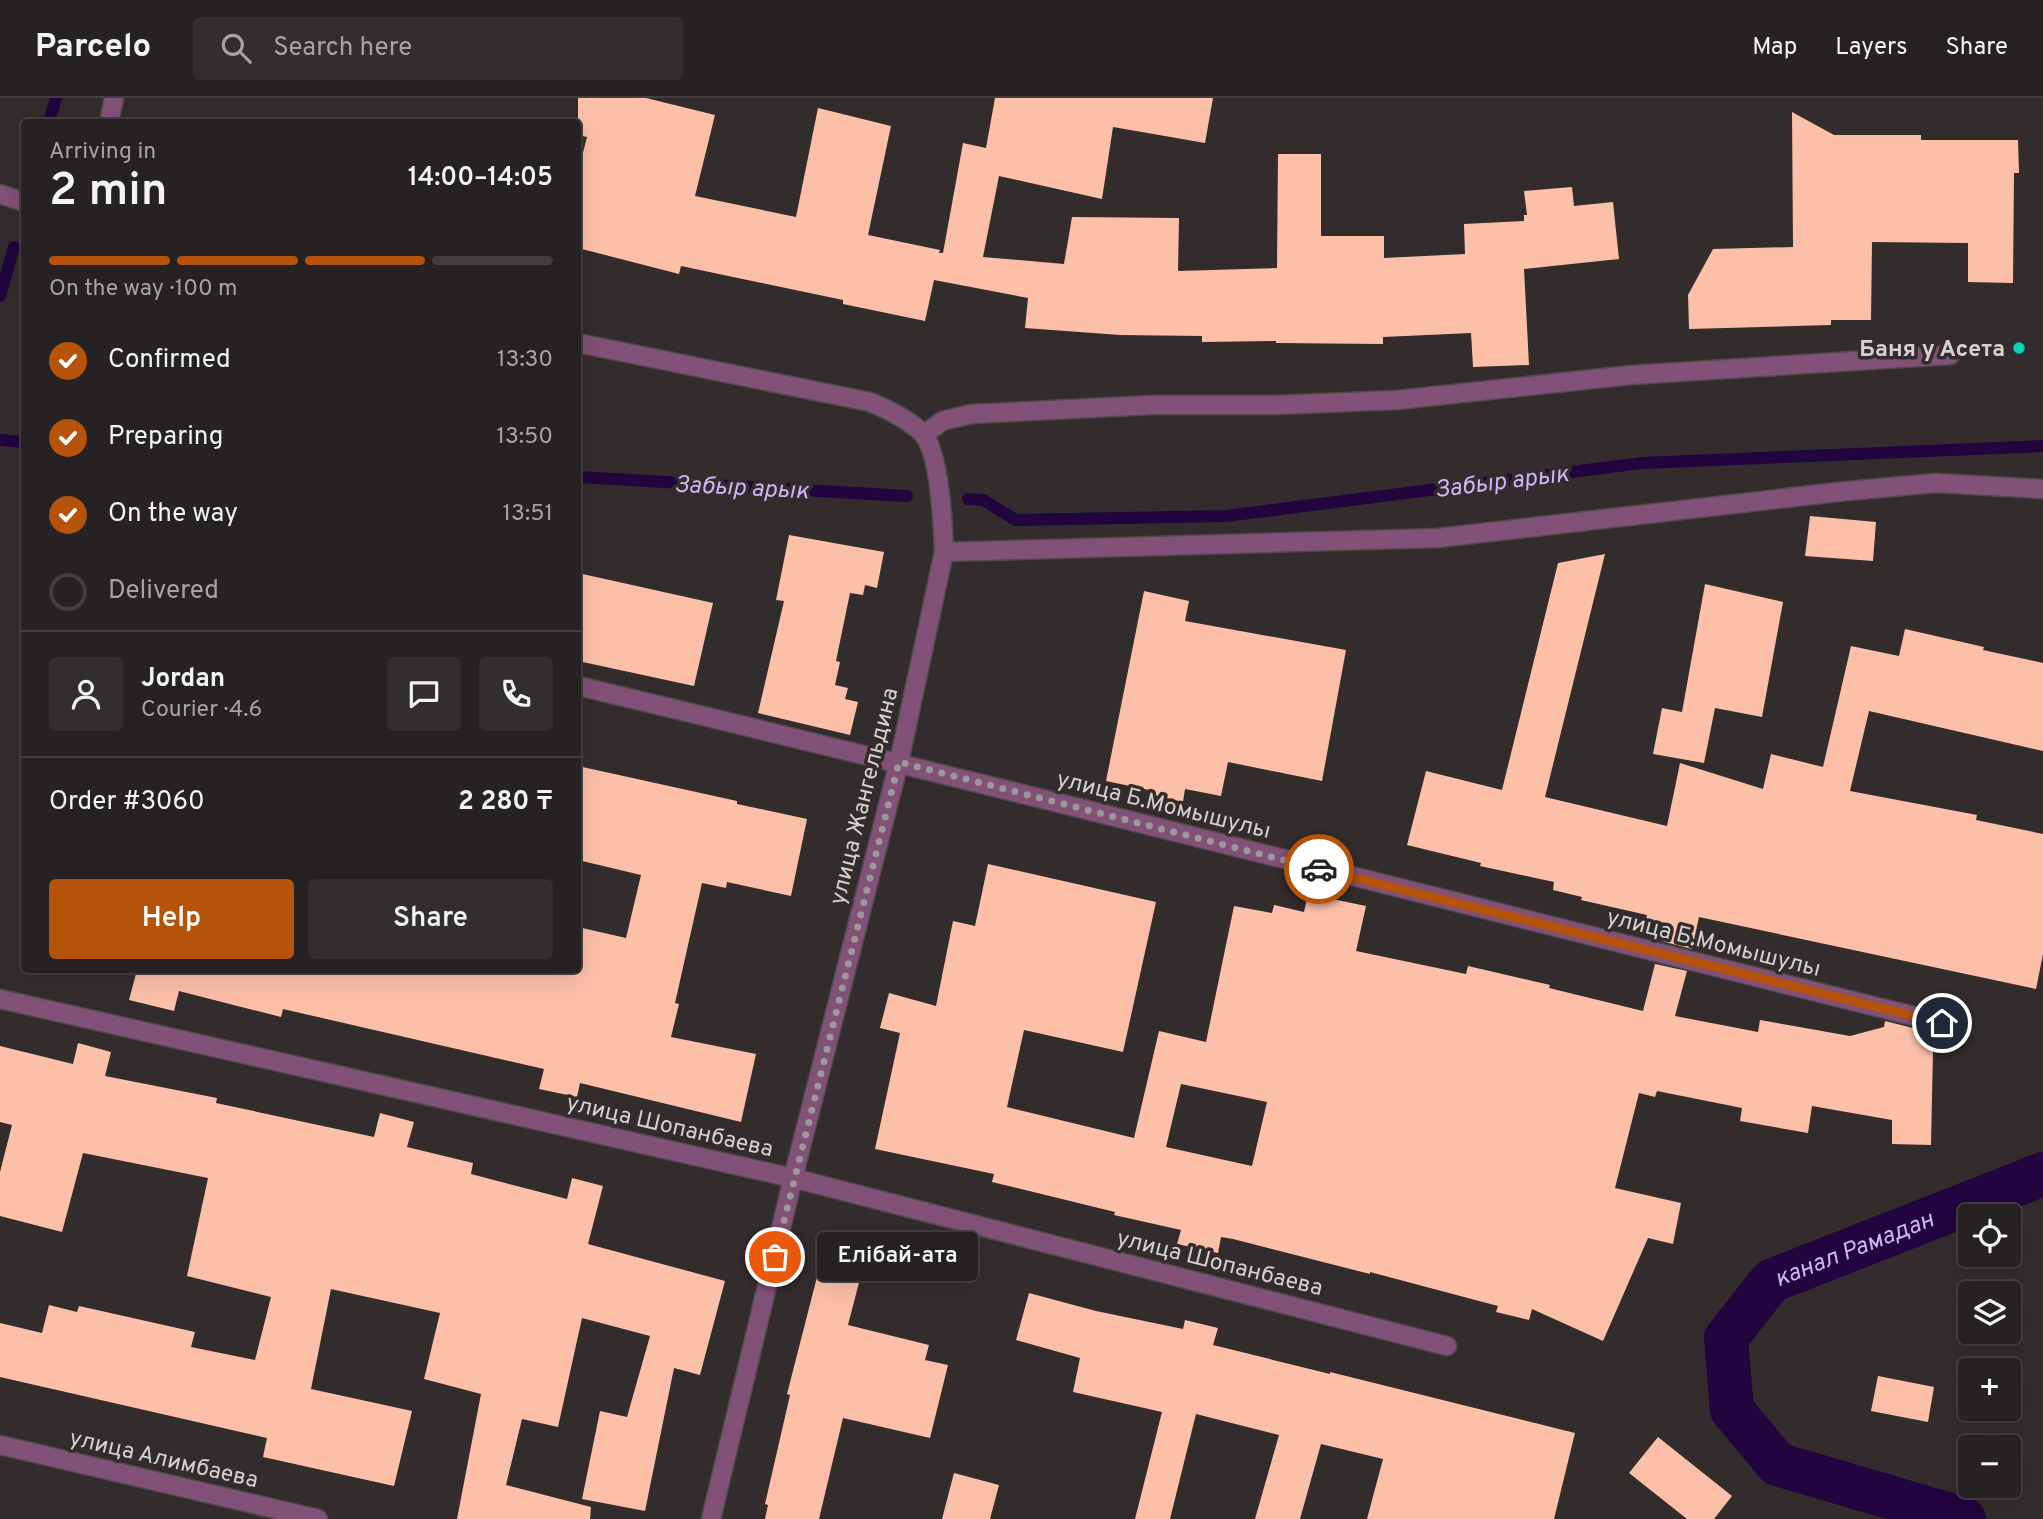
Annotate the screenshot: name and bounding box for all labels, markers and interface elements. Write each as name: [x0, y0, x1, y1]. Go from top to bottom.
search box: [193, 17, 683, 80]
text: Parcelo: [35, 27, 151, 69]
icon: search: [217, 29, 255, 67]
text: Search here: [273, 32, 412, 65]
text: Map: [1752, 33, 1797, 63]
text: Layers: [1835, 33, 1907, 63]
text: Share: [1945, 33, 2008, 63]
text: Arriving in: [49, 138, 156, 167]
text: 14:00–14:05: [408, 162, 553, 195]
text: 2 min: [49, 163, 168, 222]
text: On the way · 100 m: [49, 275, 238, 304]
place label: Баня у Асета: [1859, 336, 2005, 365]
marker: Баня у Асета: [2011, 340, 2027, 356]
icon: check: [49, 342, 87, 380]
text: Confirmed: [108, 344, 231, 377]
text: 13:30: [497, 346, 553, 375]
icon: check: [49, 419, 87, 457]
text: Preparing: [108, 421, 223, 454]
text: 13:50: [496, 423, 553, 452]
water label: Забыр арык: [1434, 460, 1571, 506]
water label: Забыр арык: [674, 471, 810, 508]
icon: check: [49, 496, 87, 534]
text: On the way: [108, 498, 238, 531]
text: 13:51: [503, 500, 553, 529]
text: Delivered: [108, 575, 219, 608]
button: person: [49, 657, 123, 731]
button: chat: [387, 657, 461, 731]
button: phone: [479, 657, 553, 731]
text: Jordan: [141, 663, 225, 696]
street label: улица Жангельдина: [824, 685, 906, 908]
text: Courier · 4.6: [141, 696, 262, 725]
street label: улица Б.Момышулы: [1053, 766, 1273, 847]
text: Order #3060: [49, 786, 205, 819]
text: 2 280 ₸: [458, 786, 553, 819]
courier: [1284, 834, 1354, 904]
icon: car: [1300, 850, 1338, 888]
button: Help: [49, 879, 294, 959]
button: Share: [308, 879, 553, 959]
street label: улица Б.Момышулы: [1603, 904, 1823, 985]
pin: [1912, 993, 1972, 1053]
icon: home: [1923, 1004, 1961, 1042]
street label: улица Шопанбаева: [563, 1090, 776, 1165]
map controls: [1958, 1204, 2021, 1498]
button: locate: [1958, 1204, 2021, 1267]
water label: канал Рамадан: [1770, 1205, 1940, 1295]
street label: улица Шопанбаева: [1113, 1225, 1325, 1304]
pin: [745, 1227, 805, 1287]
callout: Елібай-ата: [817, 1232, 978, 1282]
icon: bag: [756, 1238, 794, 1276]
text: Елібай-ата: [837, 1242, 958, 1271]
button: layers: [1958, 1281, 2021, 1344]
button: +: [1958, 1358, 2021, 1421]
street label: улица Алимбаева: [66, 1425, 261, 1496]
button: −: [1958, 1435, 2021, 1498]

